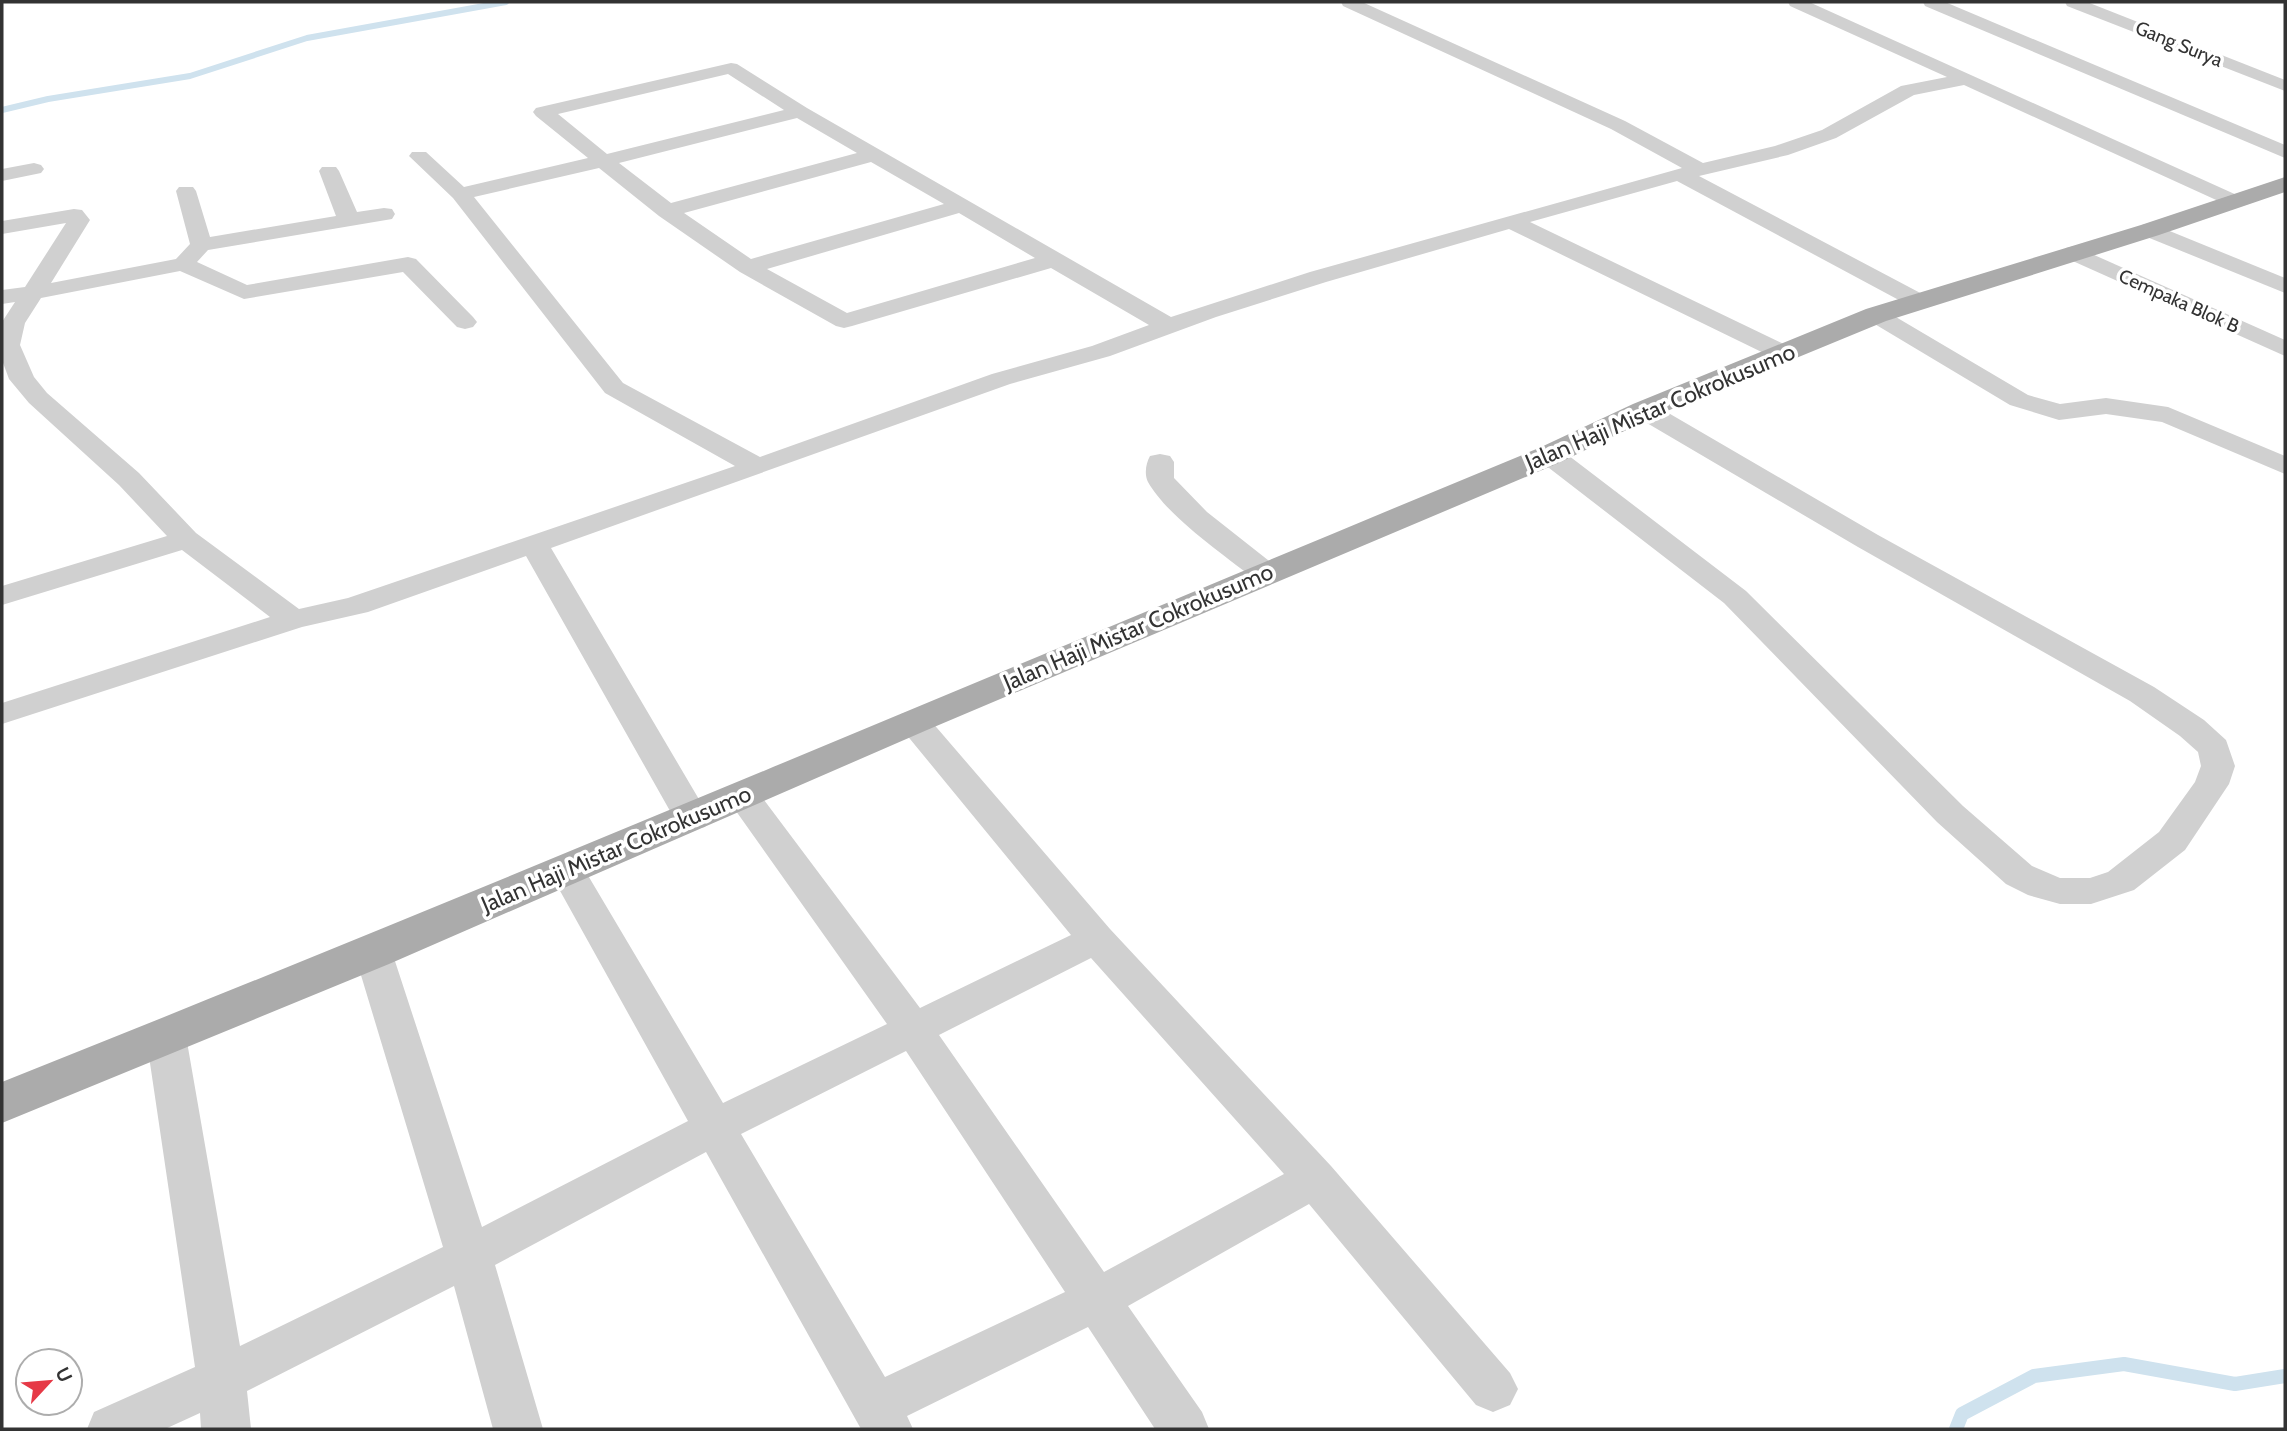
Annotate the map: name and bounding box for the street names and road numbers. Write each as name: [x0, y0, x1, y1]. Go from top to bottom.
street label: Gang Surya: [2132, 16, 2226, 72]
street label: Cempaka Blok B: [2115, 264, 2243, 338]
street label: Jalan Haji Mistar Cokrokusumo: [1520, 337, 1799, 477]
street label: Jalan Haji Mistar Cokrokusumo: [998, 557, 1277, 697]
street label: Jalan Haji Mistar Cokrokusumo: [476, 779, 755, 919]

